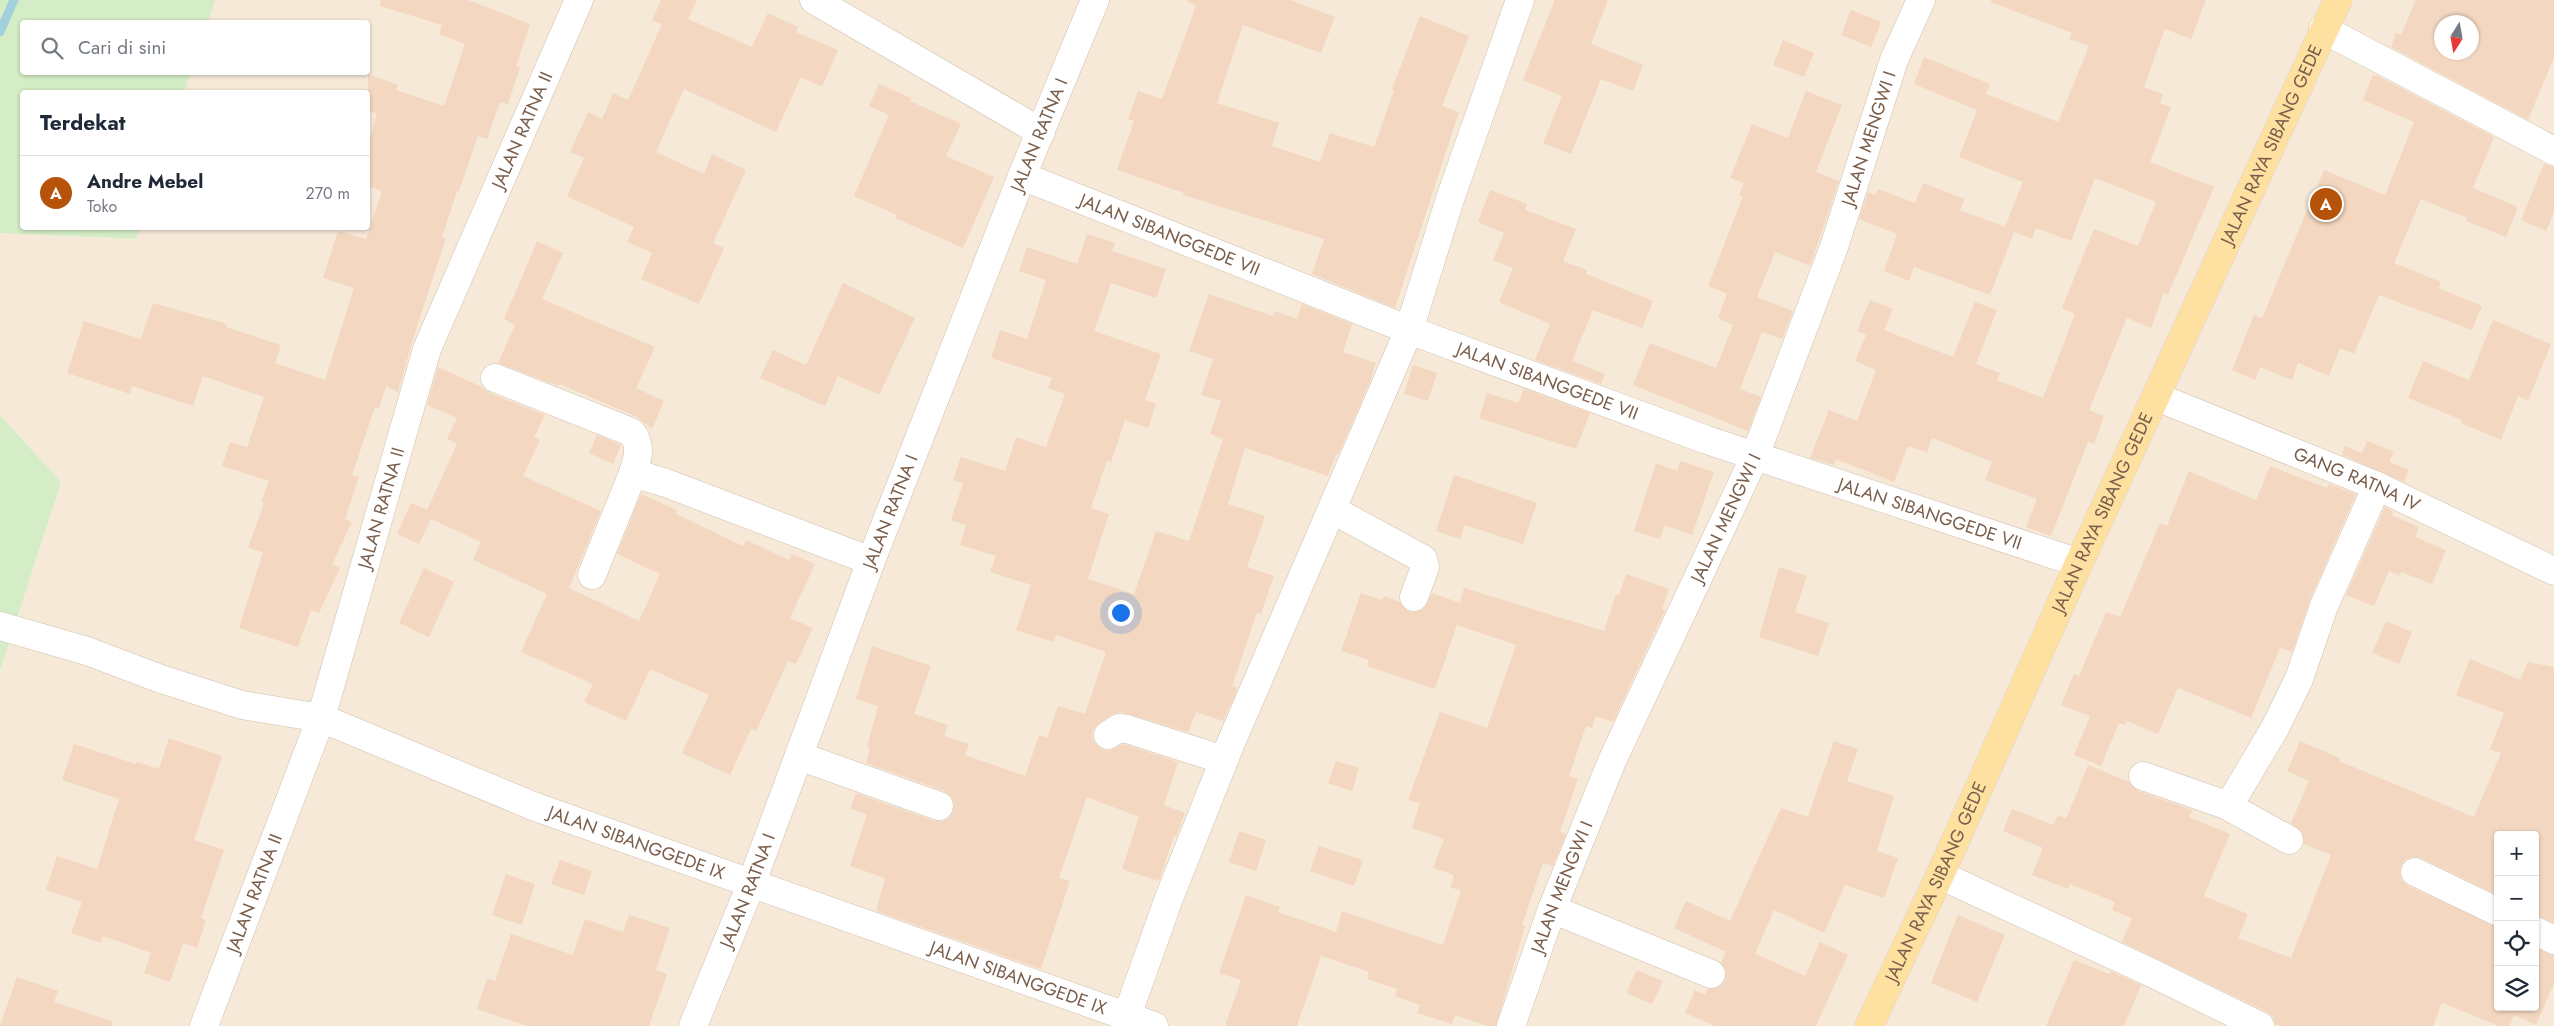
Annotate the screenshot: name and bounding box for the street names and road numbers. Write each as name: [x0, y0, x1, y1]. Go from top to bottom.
street label: JALAN RAYA SIBANG GEDE: [2217, 41, 2325, 249]
street label: JALAN RATNA II: [485, 68, 559, 195]
street label: JALAN MENGWI I: [1834, 68, 1903, 211]
street label: JALAN RATNA I: [1003, 74, 1074, 197]
street label: JALAN SIBANGGEDE VII: [1074, 186, 1264, 282]
street label: JALAN SIBANGGEDE VII: [1451, 335, 1642, 427]
street label: JALAN RAYA SIBANG GEDE: [2045, 408, 2160, 619]
street label: GANG RATNA IV: [2290, 441, 2424, 518]
street label: JALAN RATNA II: [351, 444, 411, 574]
street label: JALAN MENGWI I: [1684, 449, 1767, 589]
street label: JALAN RATNA I: [856, 451, 925, 574]
street label: JALAN SIBANGGEDE VII: [1833, 471, 2025, 556]
street label: JALAN RAYA SIBANG GEDE: [1878, 777, 1993, 988]
street label: JALAN SIBANGGEDE IX: [543, 799, 728, 886]
street label: JALAN MENGWI I: [1524, 817, 1599, 959]
street label: JALAN RATNA II: [219, 830, 289, 958]
street label: JALAN RATNA I: [713, 830, 782, 954]
street label: JALAN SIBANGGEDE IX: [924, 934, 1110, 1021]

